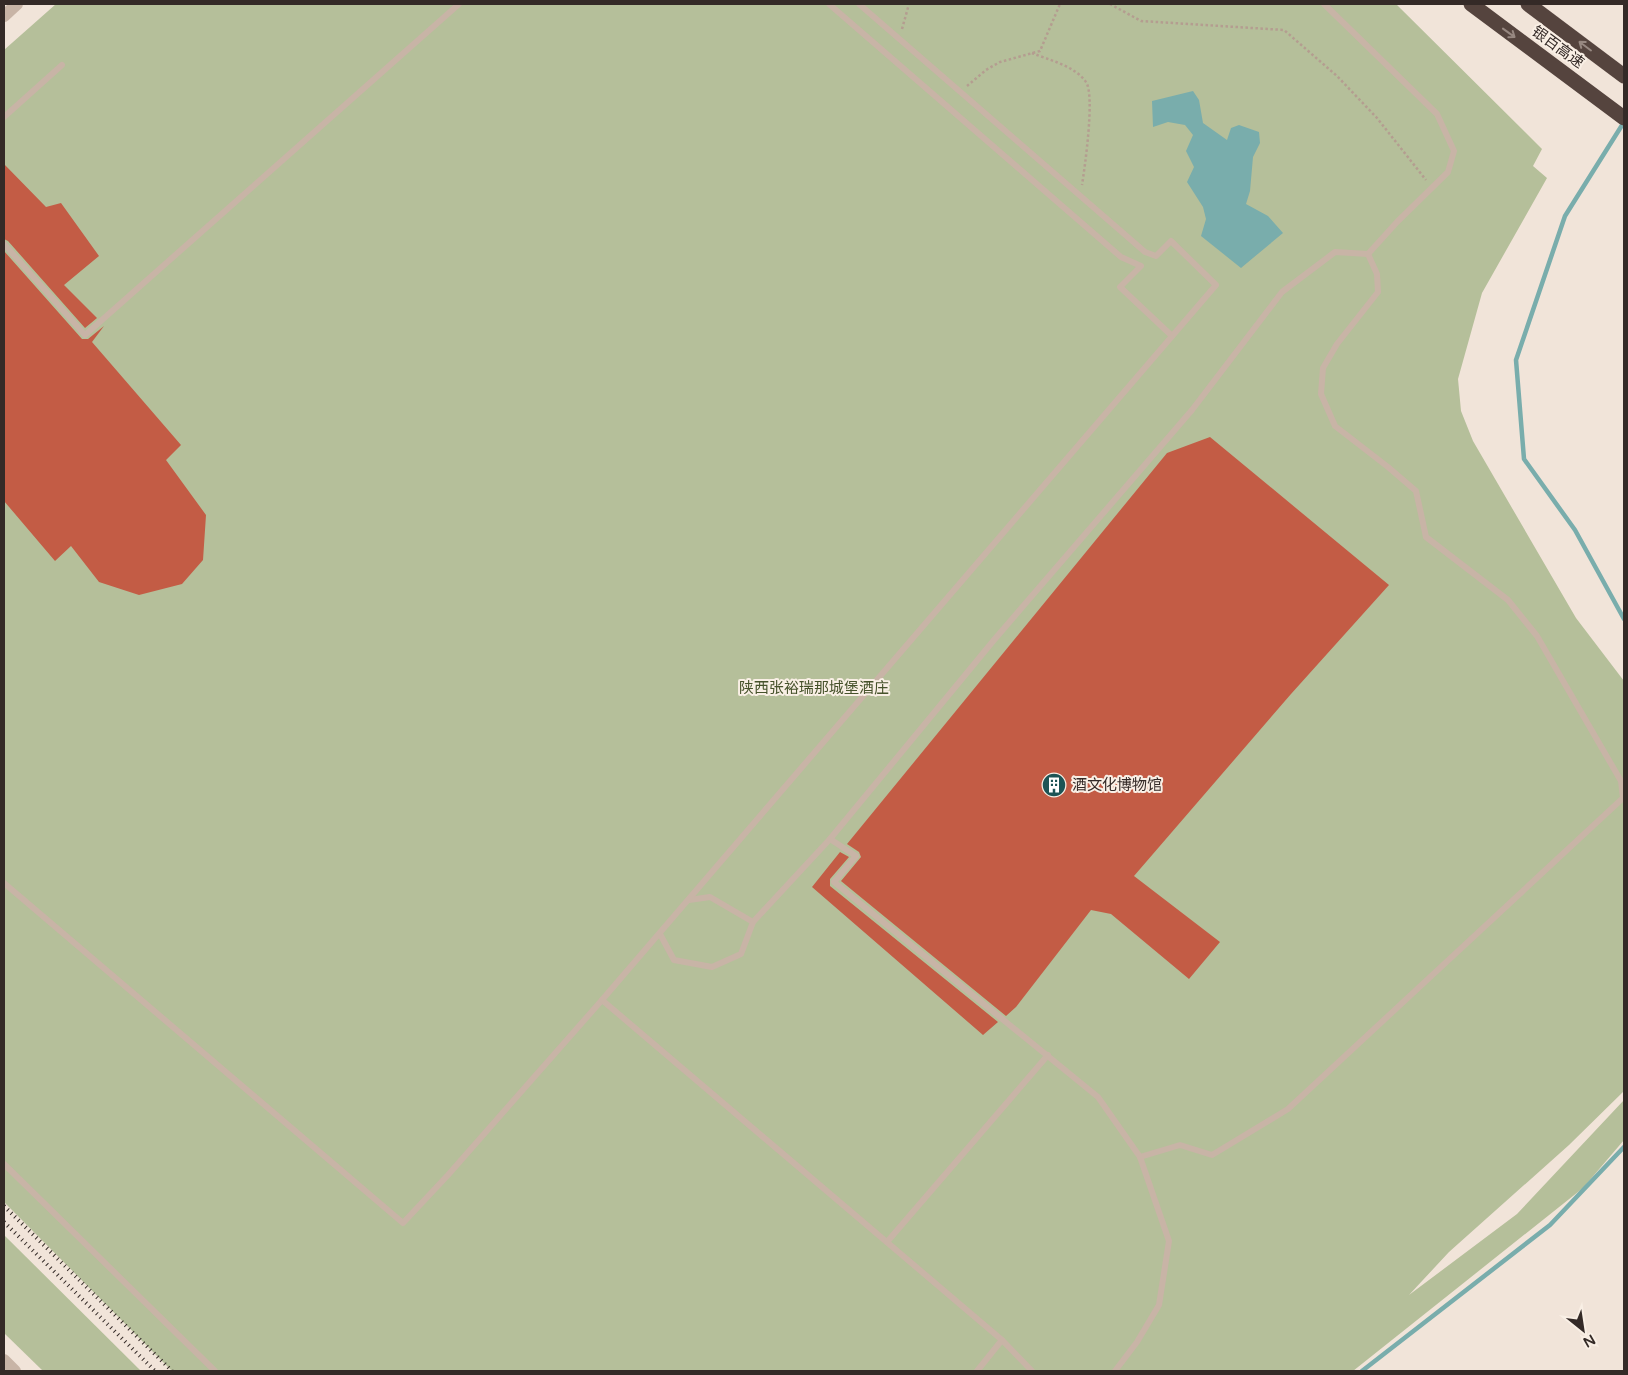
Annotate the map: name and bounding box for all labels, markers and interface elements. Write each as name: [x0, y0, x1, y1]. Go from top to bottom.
street label: 银百高速: [1528, 22, 1588, 72]
one-way arrow: [1502, 28, 1516, 38]
one-way arrow: [1579, 41, 1592, 52]
park label: 陕西张裕瑞那城堡酒庄: [739, 679, 889, 697]
building icon: 酒文化博物馆: [1041, 772, 1067, 798]
place label: 酒文化博物馆: [1072, 776, 1162, 794]
north arrow: [1558, 1305, 1608, 1355]
text: N: [1580, 1331, 1598, 1351]

